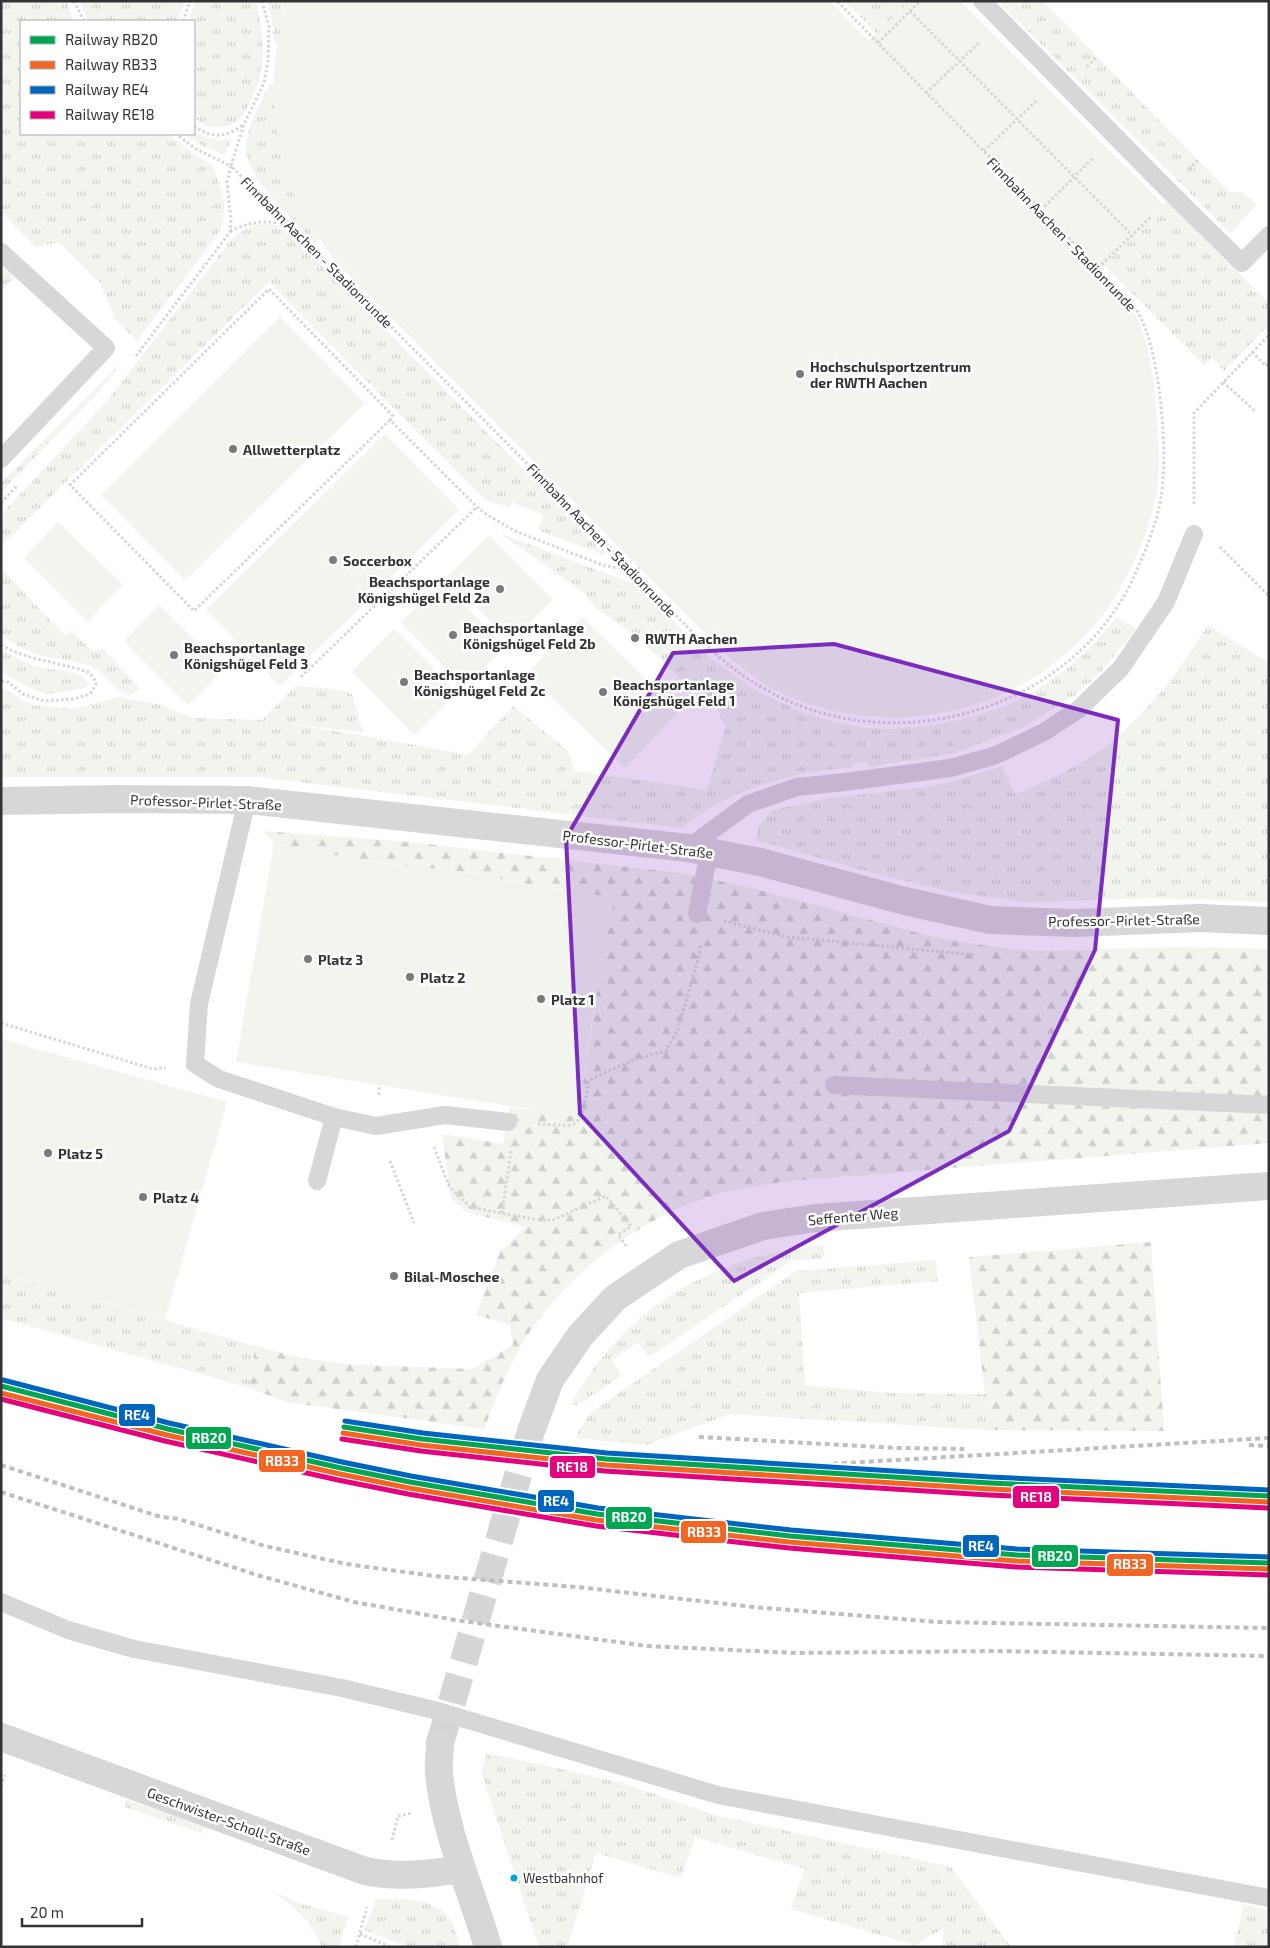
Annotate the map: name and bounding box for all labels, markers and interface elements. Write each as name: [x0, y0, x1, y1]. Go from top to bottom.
legend: [20, 20, 195, 135]
text: Railway RB20: [65, 30, 158, 48]
text: Railway RB33: [65, 55, 157, 73]
text: Railway RE4: [65, 80, 149, 98]
text: Railway RE18: [65, 105, 155, 123]
street label: Finnbahn Aachen - Stadionrunde: [984, 154, 1140, 314]
street label: Finnbahn Aachen - Stadionrunde: [238, 173, 396, 331]
place label: Hochschulsportzentrum der RWTH Aachen: [810, 358, 971, 391]
marker: Hochschulsportzentrum der RWTH Aachen: [794, 368, 806, 380]
place label: Allwetterplatz: [243, 441, 340, 458]
marker: Allwetterplatz: [227, 443, 239, 455]
street label: Finnbahn Aachen - Stadionrunde: [524, 460, 680, 620]
place label: Soccerbox: [343, 552, 412, 569]
marker: Soccerbox: [327, 554, 339, 566]
place label: Beachsportanlage Königshügel Feld 2a: [358, 573, 490, 606]
marker: Beachsportanlage Königshügel Feld 2a: [494, 583, 506, 595]
place label: Beachsportanlage Königshügel Feld 2b: [463, 619, 596, 652]
marker: Beachsportanlage Königshügel Feld 2b: [447, 629, 459, 641]
place label: RWTH Aachen: [645, 630, 737, 647]
marker: RWTH Aachen: [629, 632, 641, 644]
place label: Beachsportanlage Königshügel Feld 3: [184, 639, 308, 672]
marker: Beachsportanlage Königshügel Feld 3: [168, 649, 180, 661]
place label: Beachsportanlage Königshügel Feld 2c: [414, 666, 545, 699]
marker: Beachsportanlage Königshügel Feld 2c: [398, 676, 410, 688]
place label: Beachsportanlage Königshügel Feld 1: [613, 676, 735, 709]
marker: Beachsportanlage Königshügel Feld 1: [597, 686, 609, 698]
street label: Professor-Pirlet-Straße: [130, 791, 282, 813]
street label: Professor-Pirlet-Straße: [562, 826, 714, 862]
street label: Professor-Pirlet-Straße: [1048, 910, 1200, 930]
place label: Platz 3: [318, 951, 363, 968]
marker: Platz 3: [302, 953, 314, 965]
place label: Platz 2: [420, 969, 466, 986]
marker: Platz 2: [404, 971, 416, 983]
place label: Platz 1: [551, 991, 594, 1008]
marker: Platz 1: [535, 993, 547, 1005]
place label: Platz 5: [58, 1145, 103, 1162]
marker: Platz 5: [42, 1147, 54, 1159]
place label: Platz 4: [153, 1189, 199, 1206]
marker: Platz 4: [137, 1191, 149, 1203]
street label: Seffenter Weg: [807, 1204, 899, 1228]
place label: Bilal-Moschee: [404, 1268, 500, 1285]
marker: Bilal-Moschee: [388, 1270, 400, 1282]
line badge: RE4: [118, 1403, 156, 1427]
text: RE4: [124, 1406, 150, 1423]
line badge: RB20: [185, 1426, 232, 1450]
text: RB20: [192, 1429, 227, 1446]
line badge: RB33: [258, 1449, 306, 1473]
text: RB33: [265, 1452, 299, 1469]
line badge: RE18: [549, 1455, 596, 1479]
text: RE18: [556, 1458, 588, 1475]
line badge: RE18: [1012, 1485, 1060, 1509]
text: RE18: [1020, 1488, 1052, 1505]
line badge: RE4: [537, 1489, 575, 1513]
text: RE4: [543, 1492, 569, 1509]
line badge: RB20: [605, 1506, 653, 1530]
text: RB20: [612, 1508, 647, 1525]
line badge: RB33: [680, 1520, 727, 1544]
text: RB33: [687, 1523, 721, 1540]
line badge: RE4: [962, 1534, 1000, 1558]
text: RE4: [968, 1537, 994, 1554]
line badge: RB20: [1031, 1544, 1079, 1568]
text: RB20: [1038, 1547, 1073, 1564]
line badge: RB33: [1106, 1553, 1154, 1577]
text: RB33: [1113, 1555, 1147, 1572]
street label: Geschwister-Scholl-Straße: [145, 1783, 313, 1859]
place label: Westbahnhof: [523, 1870, 604, 1886]
marker: Westbahnhof: [509, 1873, 519, 1883]
scale bar: [22, 1896, 142, 1928]
text: 20 m: [30, 1903, 64, 1921]

